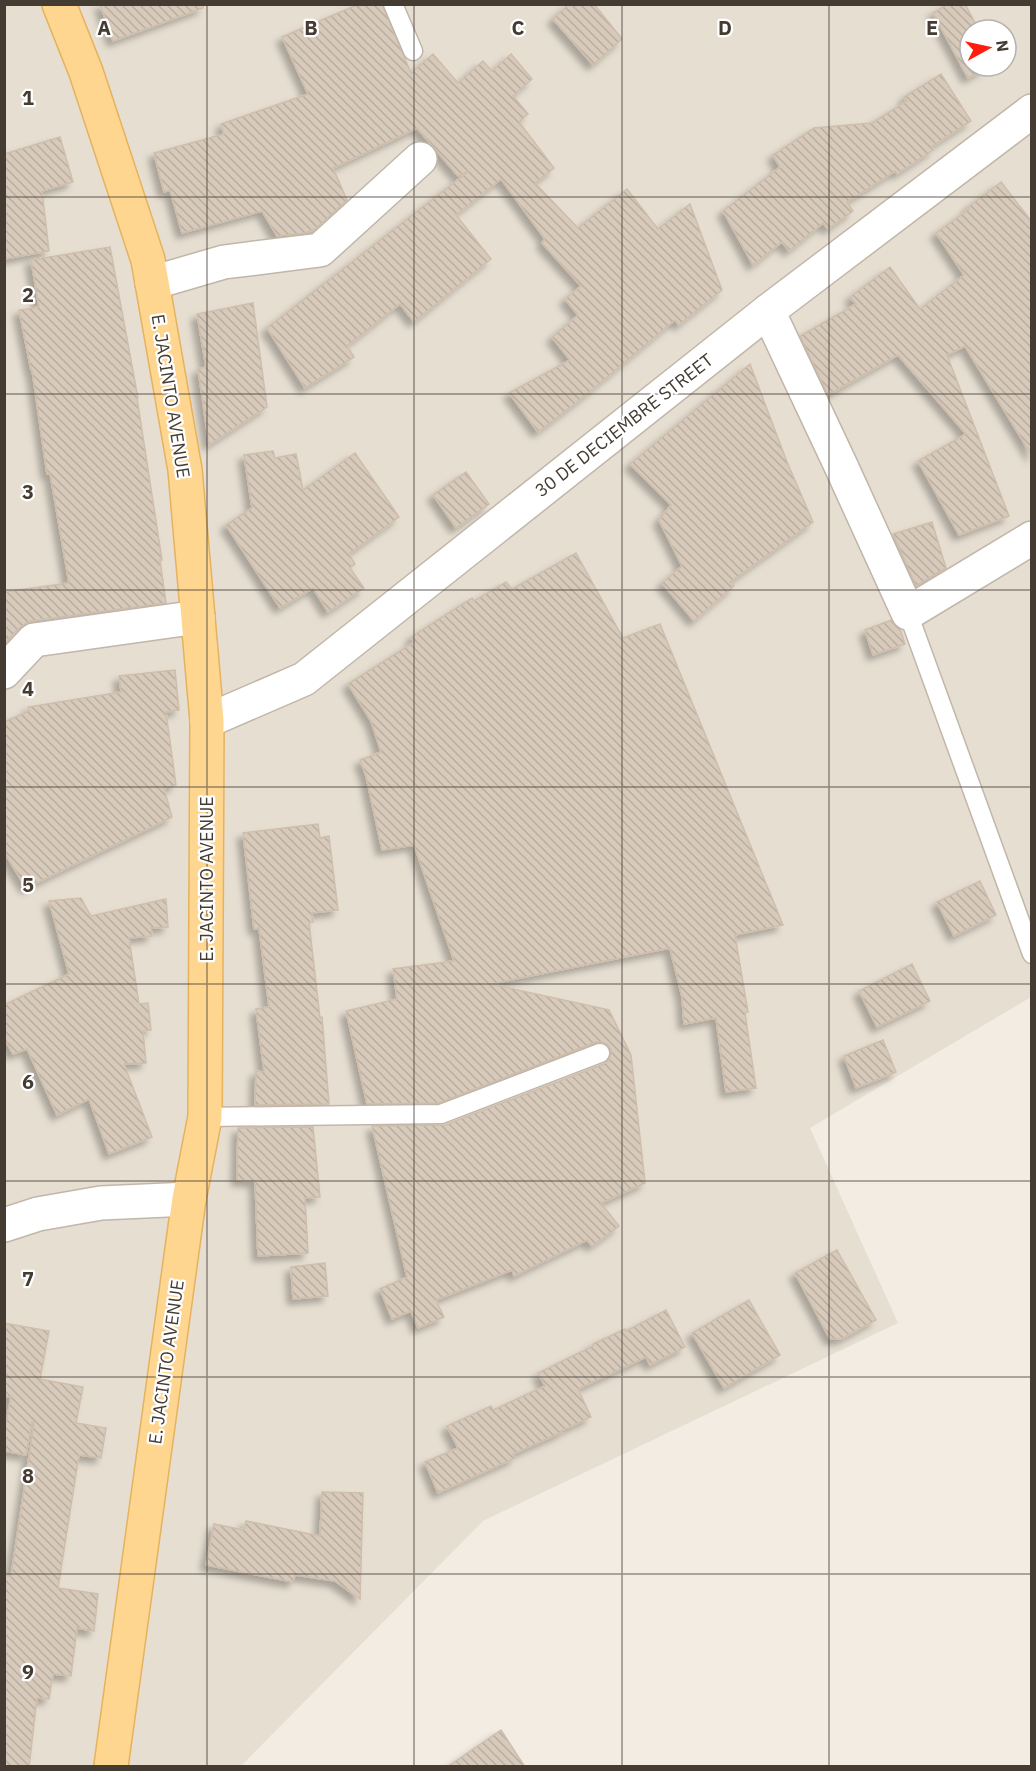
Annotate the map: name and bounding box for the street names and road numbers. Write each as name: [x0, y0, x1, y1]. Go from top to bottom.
street label: E. JACINTO AVENUE: [147, 312, 195, 480]
street label: 30 DE DECIEMBRE STREET: [530, 348, 718, 502]
street label: E. JACINTO AVENUE: [195, 796, 218, 962]
street label: E. JACINTO AVENUE: [143, 1278, 189, 1446]

